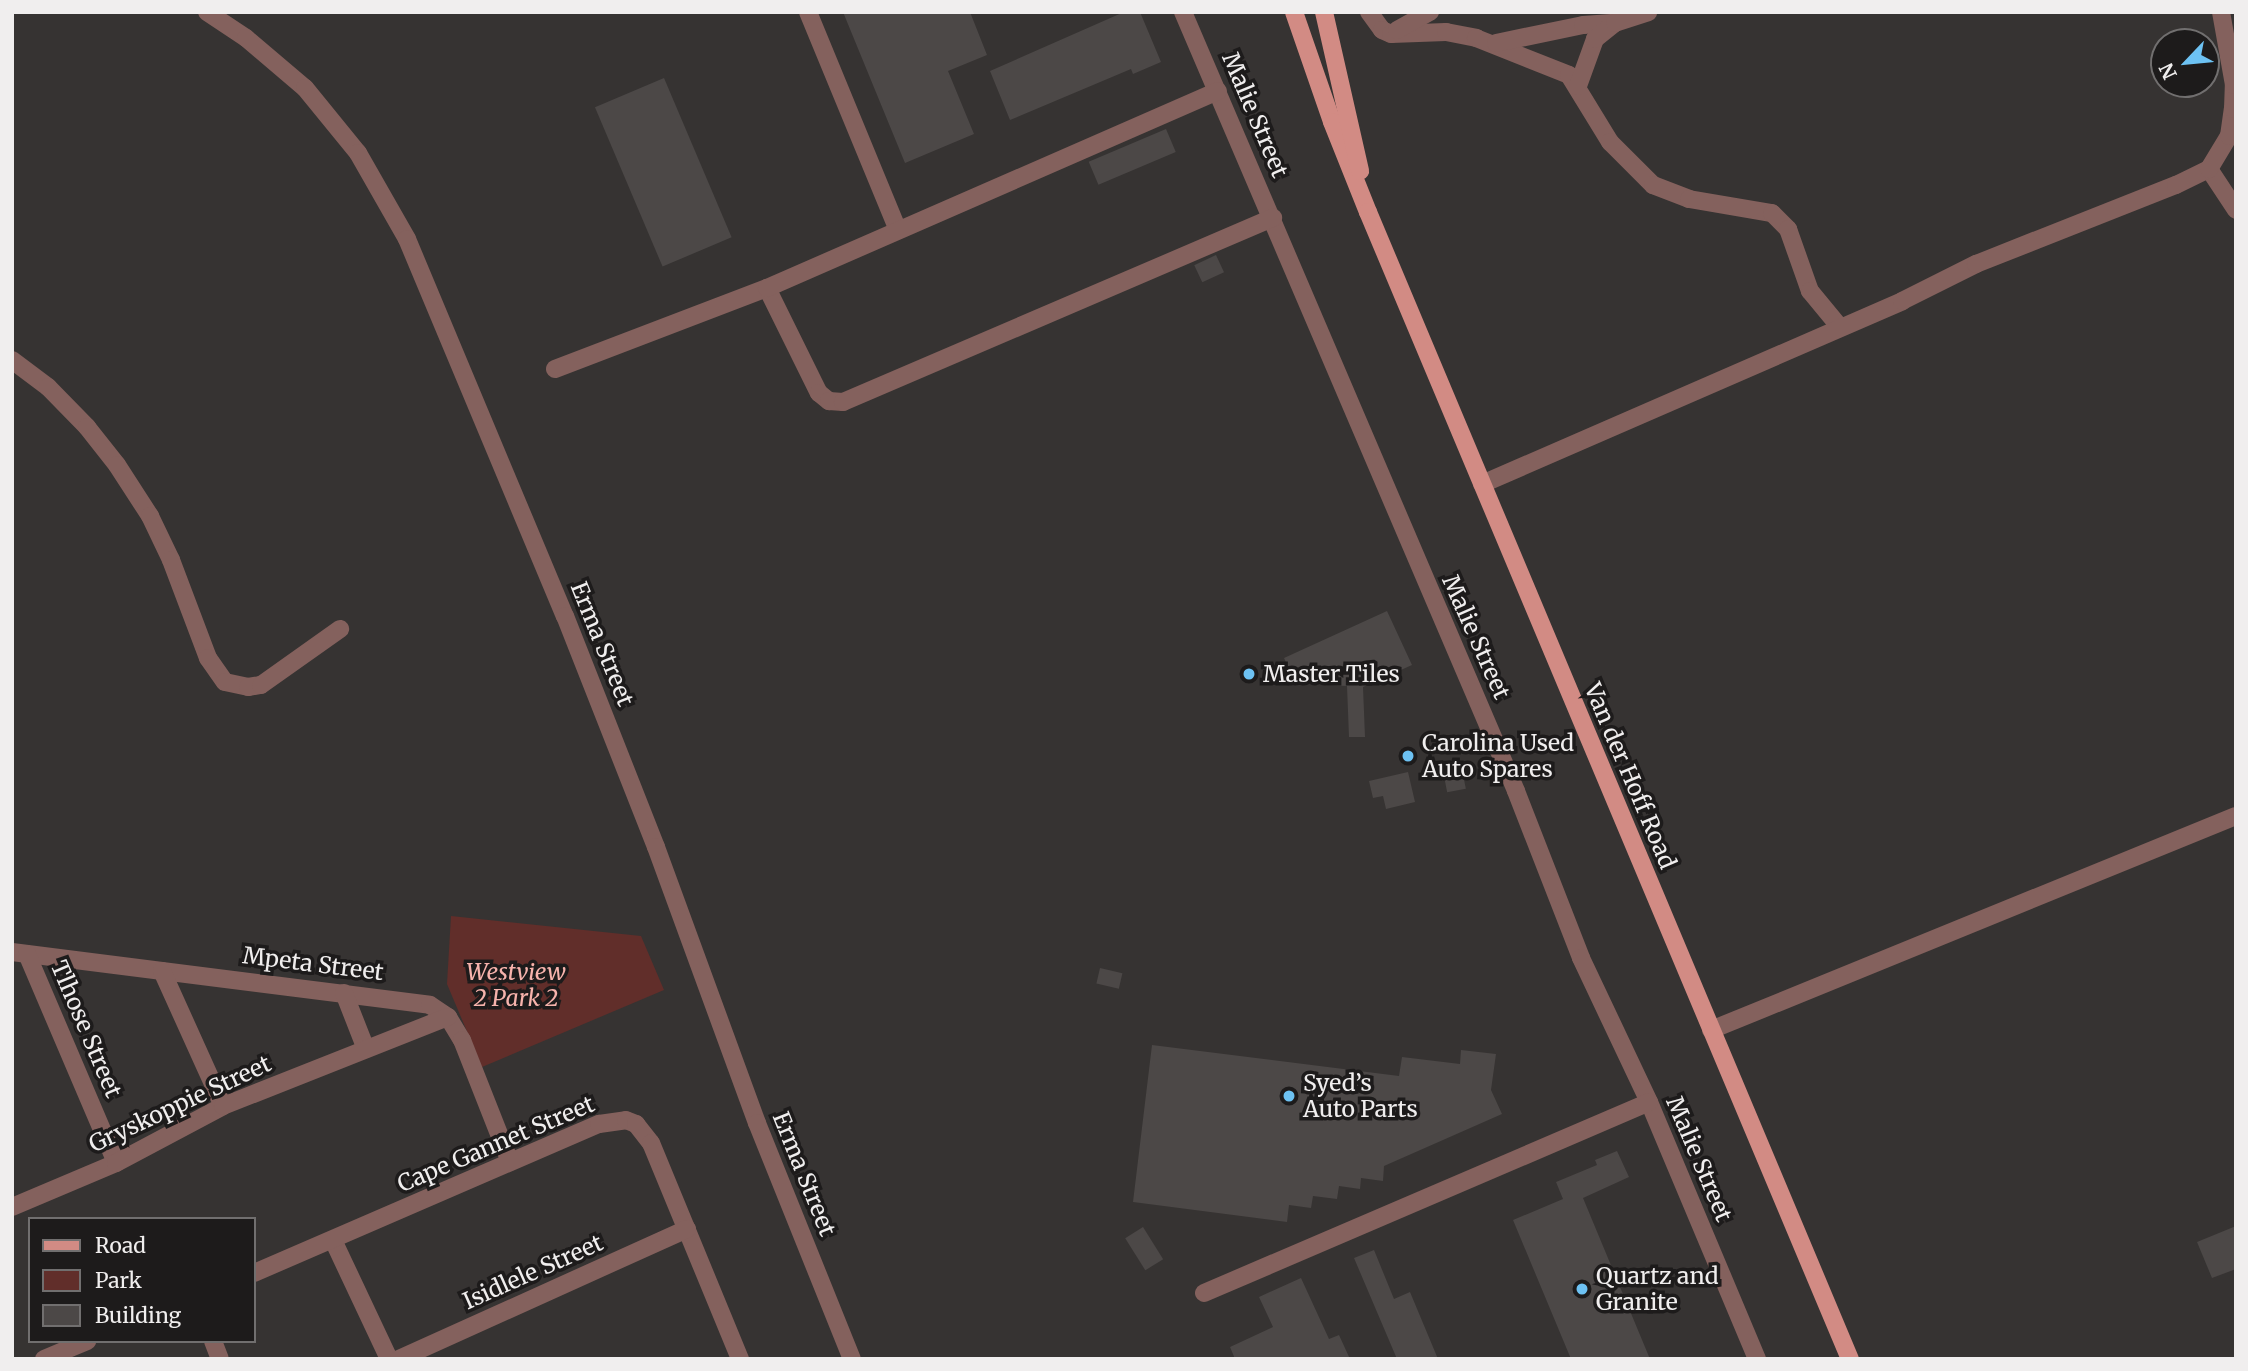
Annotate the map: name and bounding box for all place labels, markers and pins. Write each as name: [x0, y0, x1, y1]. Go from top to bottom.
place label: Master Tiles: [1263, 660, 1400, 688]
marker: Master Tiles: [1241, 666, 1257, 682]
place label: Carolina Used Auto Spares: [1422, 729, 1574, 783]
marker: Carolina Used Auto Spares: [1400, 748, 1416, 764]
place label: Syed’s Auto Parts: [1303, 1069, 1418, 1123]
marker: Syed’s Auto Parts: [1281, 1088, 1297, 1104]
place label: Quartz and Granite: [1596, 1262, 1719, 1316]
marker: Quartz and Granite: [1574, 1281, 1590, 1297]

